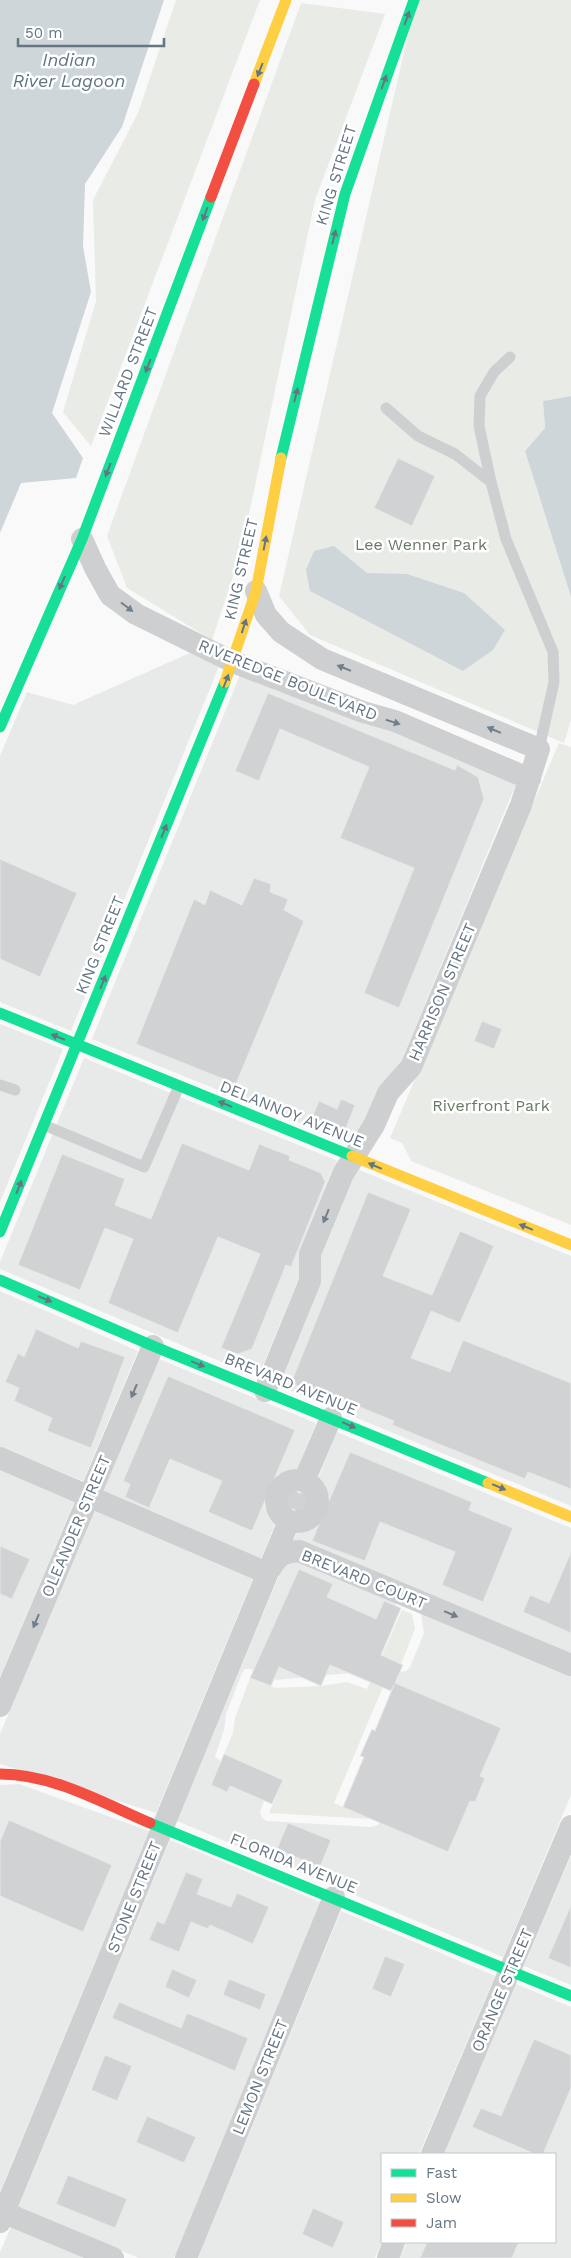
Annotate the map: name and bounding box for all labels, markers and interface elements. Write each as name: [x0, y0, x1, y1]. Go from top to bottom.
one-way arrow: [403, 10, 411, 25]
scale bar: [18, 15, 164, 47]
text: 50 m: [25, 24, 62, 42]
water label: Indian River Lagoon: [13, 49, 125, 91]
one-way arrow: [256, 63, 264, 78]
one-way arrow: [381, 75, 388, 90]
street label: KING STREET: [312, 122, 360, 228]
one-way arrow: [201, 207, 209, 221]
one-way arrow: [330, 230, 338, 245]
street label: WILLARD STREET: [94, 304, 162, 440]
one-way arrow: [144, 359, 152, 374]
one-way arrow: [292, 387, 300, 402]
one-way arrow: [104, 463, 112, 478]
street label: KING STREET: [220, 516, 262, 622]
park label: Lee Wenner Park: [355, 535, 487, 554]
one-way arrow: [261, 536, 269, 551]
one-way arrow: [58, 576, 66, 590]
one-way arrow: [120, 602, 134, 612]
one-way arrow: [241, 619, 249, 634]
street label: RIVEREDGE BOULEVARD: [196, 635, 380, 725]
one-way arrow: [337, 663, 351, 671]
one-way arrow: [222, 674, 230, 688]
one-way arrow: [386, 718, 401, 726]
one-way arrow: [486, 726, 501, 734]
one-way arrow: [161, 824, 169, 838]
street label: KING STREET: [72, 893, 128, 997]
street label: HARRISON STREET: [404, 920, 480, 1064]
one-way arrow: [99, 975, 107, 989]
one-way arrow: [51, 1032, 65, 1040]
street label: DELANNOY AVENUE: [217, 1076, 367, 1152]
park label: Riverfront Park: [432, 1096, 550, 1115]
one-way arrow: [218, 1100, 232, 1108]
one-way arrow: [368, 1161, 382, 1169]
one-way arrow: [15, 1180, 23, 1194]
one-way arrow: [321, 1209, 329, 1223]
one-way arrow: [518, 1223, 533, 1231]
one-way arrow: [38, 1296, 52, 1304]
street label: BREVARD AVENUE: [222, 1349, 360, 1419]
one-way arrow: [191, 1360, 206, 1368]
one-way arrow: [129, 1384, 137, 1398]
one-way arrow: [341, 1422, 356, 1430]
street label: OLEANDER STREET: [38, 1452, 115, 1600]
one-way arrow: [492, 1484, 506, 1492]
street label: BREVARD COURT: [299, 1545, 430, 1613]
one-way arrow: [444, 1611, 458, 1619]
one-way arrow: [31, 1613, 39, 1628]
street label: FLORIDA AVENUE: [228, 1829, 360, 1897]
street label: STONE STREET: [103, 1838, 165, 1956]
street label: ORANGE STREET: [467, 1925, 537, 2055]
street label: LEMON STREET: [228, 2016, 292, 2137]
legend: [381, 2153, 556, 2243]
text: Fast: [426, 2164, 458, 2182]
text: Slow: [426, 2189, 462, 2207]
text: Jam: [426, 2214, 457, 2232]

